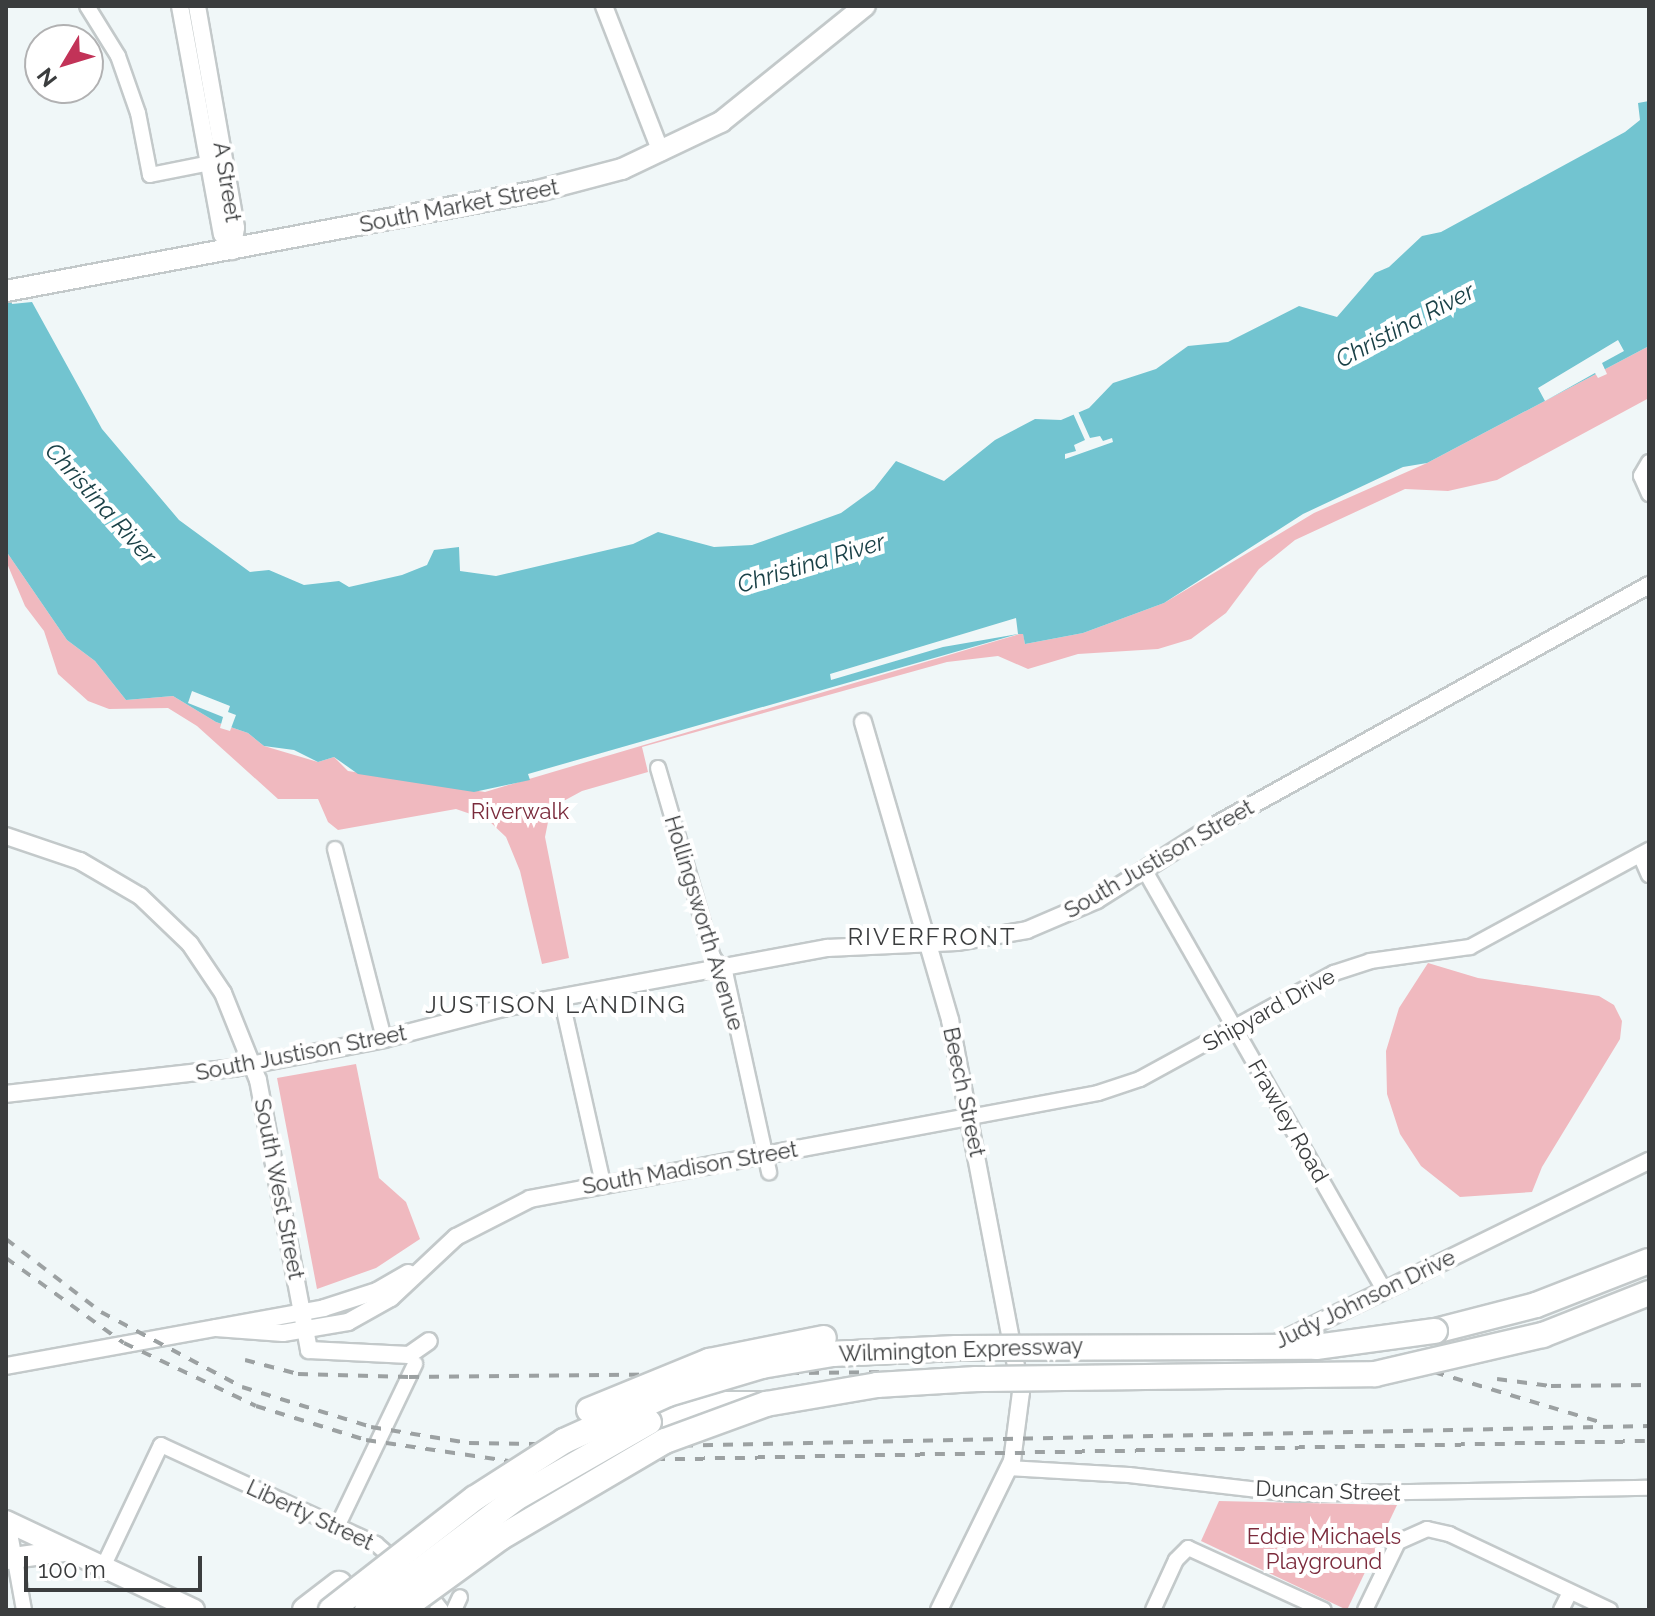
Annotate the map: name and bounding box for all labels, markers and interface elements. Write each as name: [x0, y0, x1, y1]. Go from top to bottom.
north arrow: [24, 24, 104, 104]
text: N: [31, 63, 62, 92]
street label: A Street: [208, 140, 246, 224]
street label: South Market Street: [357, 174, 561, 238]
water label: Christina River: [1331, 276, 1479, 374]
water label: Christina River: [39, 437, 163, 569]
water label: Christina River: [734, 527, 888, 599]
street label: South Justison Street: [1059, 794, 1259, 924]
park label: Riverwalk: [471, 799, 569, 825]
street label: Hollingsworth Avenue: [659, 812, 749, 1034]
district label: RIVERFRONT: [847, 923, 1017, 951]
street label: Shipyard Drive: [1198, 963, 1340, 1057]
district label: JUSTISON LANDING: [425, 991, 687, 1019]
street label: South Justison Street: [193, 1020, 409, 1086]
street label: Beech Street: [937, 1025, 991, 1159]
street label: Frawley Road: [1242, 1055, 1334, 1187]
street label: South West Street: [248, 1096, 310, 1282]
street label: South Madison Street: [580, 1136, 800, 1200]
street label: Judy Johnson Drive: [1270, 1244, 1460, 1354]
street label: Wilmington Expressway: [838, 1333, 1084, 1367]
street label: Liberty Street: [242, 1474, 378, 1556]
street label: Duncan Street: [1255, 1475, 1401, 1507]
park label: Eddie Michaels Playground: [1247, 1523, 1401, 1574]
scale bar: [28, 1540, 206, 1590]
text: 100 m: [38, 1555, 106, 1584]

